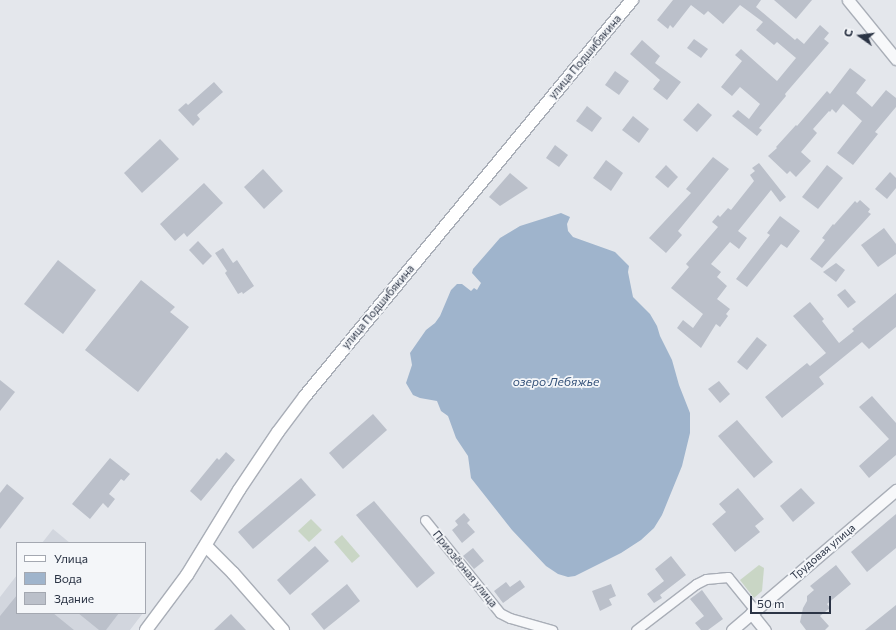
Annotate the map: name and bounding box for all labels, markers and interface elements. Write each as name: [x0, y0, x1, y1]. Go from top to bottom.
street label: улица Подшибякина: [546, 12, 624, 102]
north arrow: [840, 16, 880, 56]
text: С: [841, 28, 855, 38]
street label: улица Подшибякина: [339, 262, 417, 352]
water label: озеро Лебяжье: [513, 375, 599, 389]
street label: Трудовая улица: [788, 521, 858, 583]
street label: Приозёрная улица: [430, 528, 500, 610]
legend: [16, 542, 146, 614]
text: Улица: [54, 551, 88, 565]
text: Вода: [54, 571, 82, 585]
scale bar: [752, 588, 833, 614]
text: Здание: [54, 591, 94, 605]
text: 50 m: [757, 596, 785, 610]

